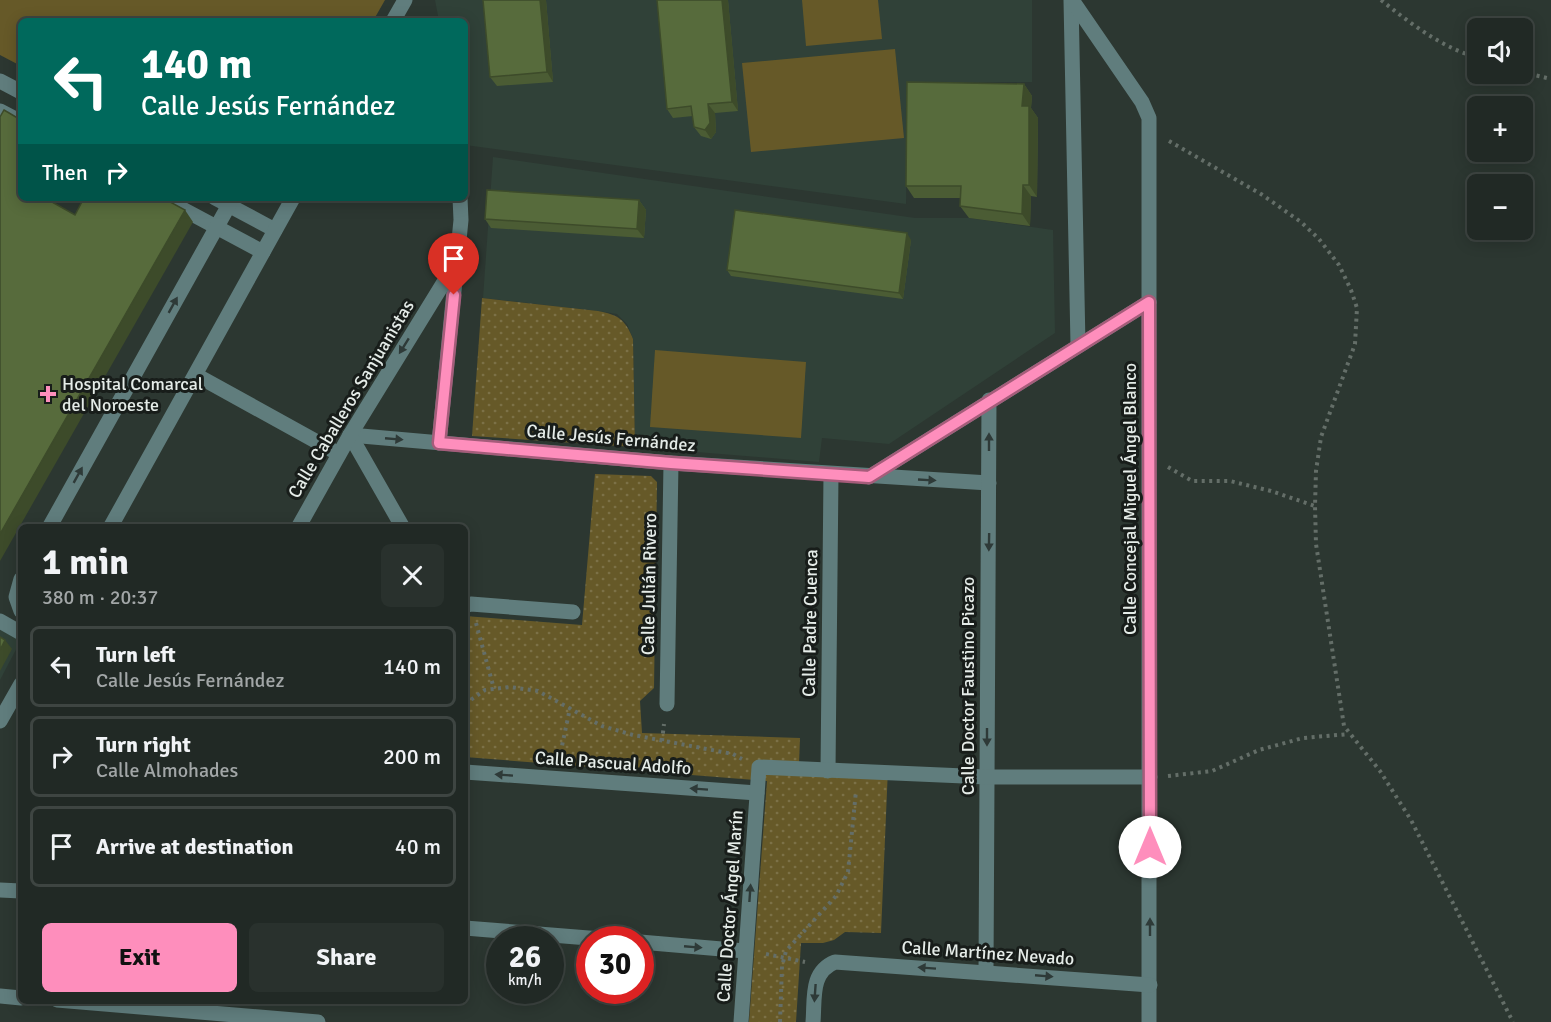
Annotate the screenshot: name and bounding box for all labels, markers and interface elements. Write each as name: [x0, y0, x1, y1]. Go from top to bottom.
map controls: [1467, 18, 1533, 240]
button: sound: [1467, 18, 1533, 84]
text: 140 m: [141, 39, 252, 90]
icon: left: [42, 42, 120, 120]
text: Calle Jesús Fernández: [141, 90, 395, 123]
button: +: [1467, 96, 1533, 162]
icon: right: [100, 156, 133, 189]
text: Then: [42, 159, 88, 186]
button: −: [1467, 174, 1533, 240]
pin: [428, 233, 479, 295]
icon: arrive: [437, 242, 470, 275]
one-way arrow: [168, 296, 178, 313]
street label: Calle Caballeros Sanjuanistas: [283, 296, 419, 502]
one-way arrow: [399, 338, 410, 354]
street label: Calle Concejal Miguel Ángel Blanco: [1119, 363, 1141, 635]
place label: Hospital Comarcal del Noroeste: [62, 373, 203, 416]
marker: Hospital Comarcal del Noroeste: [39, 385, 57, 403]
street label: Calle Jesús Fernández: [526, 420, 696, 456]
one-way arrow: [984, 432, 994, 451]
one-way arrow: [385, 434, 404, 444]
one-way arrow: [73, 467, 83, 484]
one-way arrow: [918, 475, 937, 484]
street label: Calle Julián Rivero: [637, 513, 661, 655]
one-way arrow: [984, 532, 994, 551]
text: 1 min: [42, 540, 129, 585]
button: close: [381, 544, 444, 607]
street label: Calle Padre Cuenca: [798, 549, 822, 697]
street label: Calle Doctor Faustino Picazo: [957, 577, 979, 795]
text: 380 m · 20:37: [42, 585, 158, 610]
text: Turn left: [96, 641, 176, 668]
icon: left: [45, 650, 78, 683]
text: 140 m: [383, 653, 441, 680]
text: Calle Jesús Fernández: [96, 668, 284, 693]
one-way arrow: [982, 727, 992, 746]
text: Turn right: [96, 731, 191, 758]
icon: right: [45, 740, 78, 773]
text: 200 m: [383, 743, 441, 770]
street label: Calle Pascual Adolfo: [534, 747, 692, 779]
text: Calle Almohades: [96, 758, 238, 783]
one-way arrow: [495, 770, 514, 779]
one-way arrow: [689, 784, 708, 794]
street label: Calle Doctor Ángel Marín: [712, 809, 748, 1003]
position arrow: [1118, 815, 1182, 879]
icon: arrive: [45, 830, 78, 863]
text: Arrive at destination: [96, 833, 293, 860]
text: 40 m: [395, 833, 441, 860]
one-way arrow: [745, 883, 754, 902]
one-way arrow: [1145, 917, 1155, 936]
button: Exit: [42, 923, 237, 992]
button: Share: [249, 923, 444, 992]
speed limit sign: 30: [576, 926, 654, 1004]
street label: Calle Martínez Nevado: [901, 936, 1075, 970]
text: 26: [509, 939, 541, 976]
one-way arrow: [683, 942, 702, 951]
one-way arrow: [918, 963, 937, 972]
text: km/h: [508, 971, 542, 989]
one-way arrow: [1034, 971, 1053, 981]
one-way arrow: [811, 984, 820, 1003]

